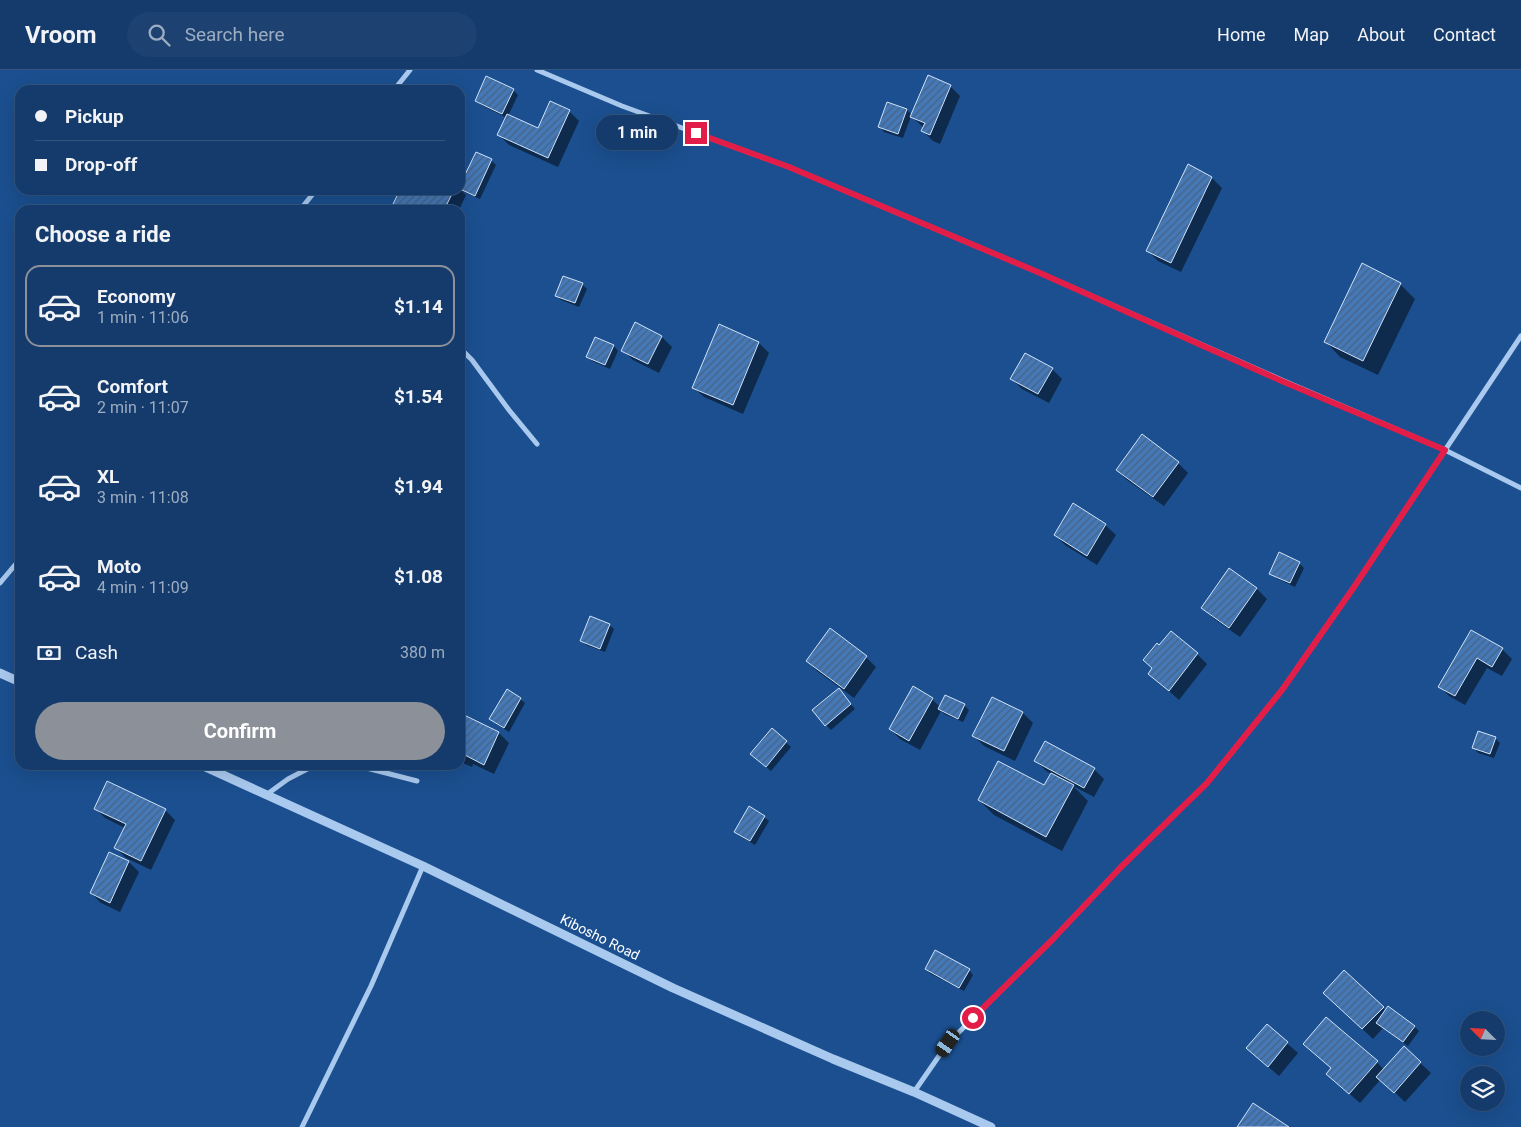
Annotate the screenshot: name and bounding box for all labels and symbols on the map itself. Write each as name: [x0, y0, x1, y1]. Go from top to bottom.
callout: 1 min: [596, 116, 678, 150]
route end: [685, 122, 707, 144]
street label: Kibosho Road: [558, 911, 642, 963]
route start: [962, 1007, 984, 1029]
north arrow: [1460, 1011, 1505, 1056]
car: [933, 1026, 962, 1060]

